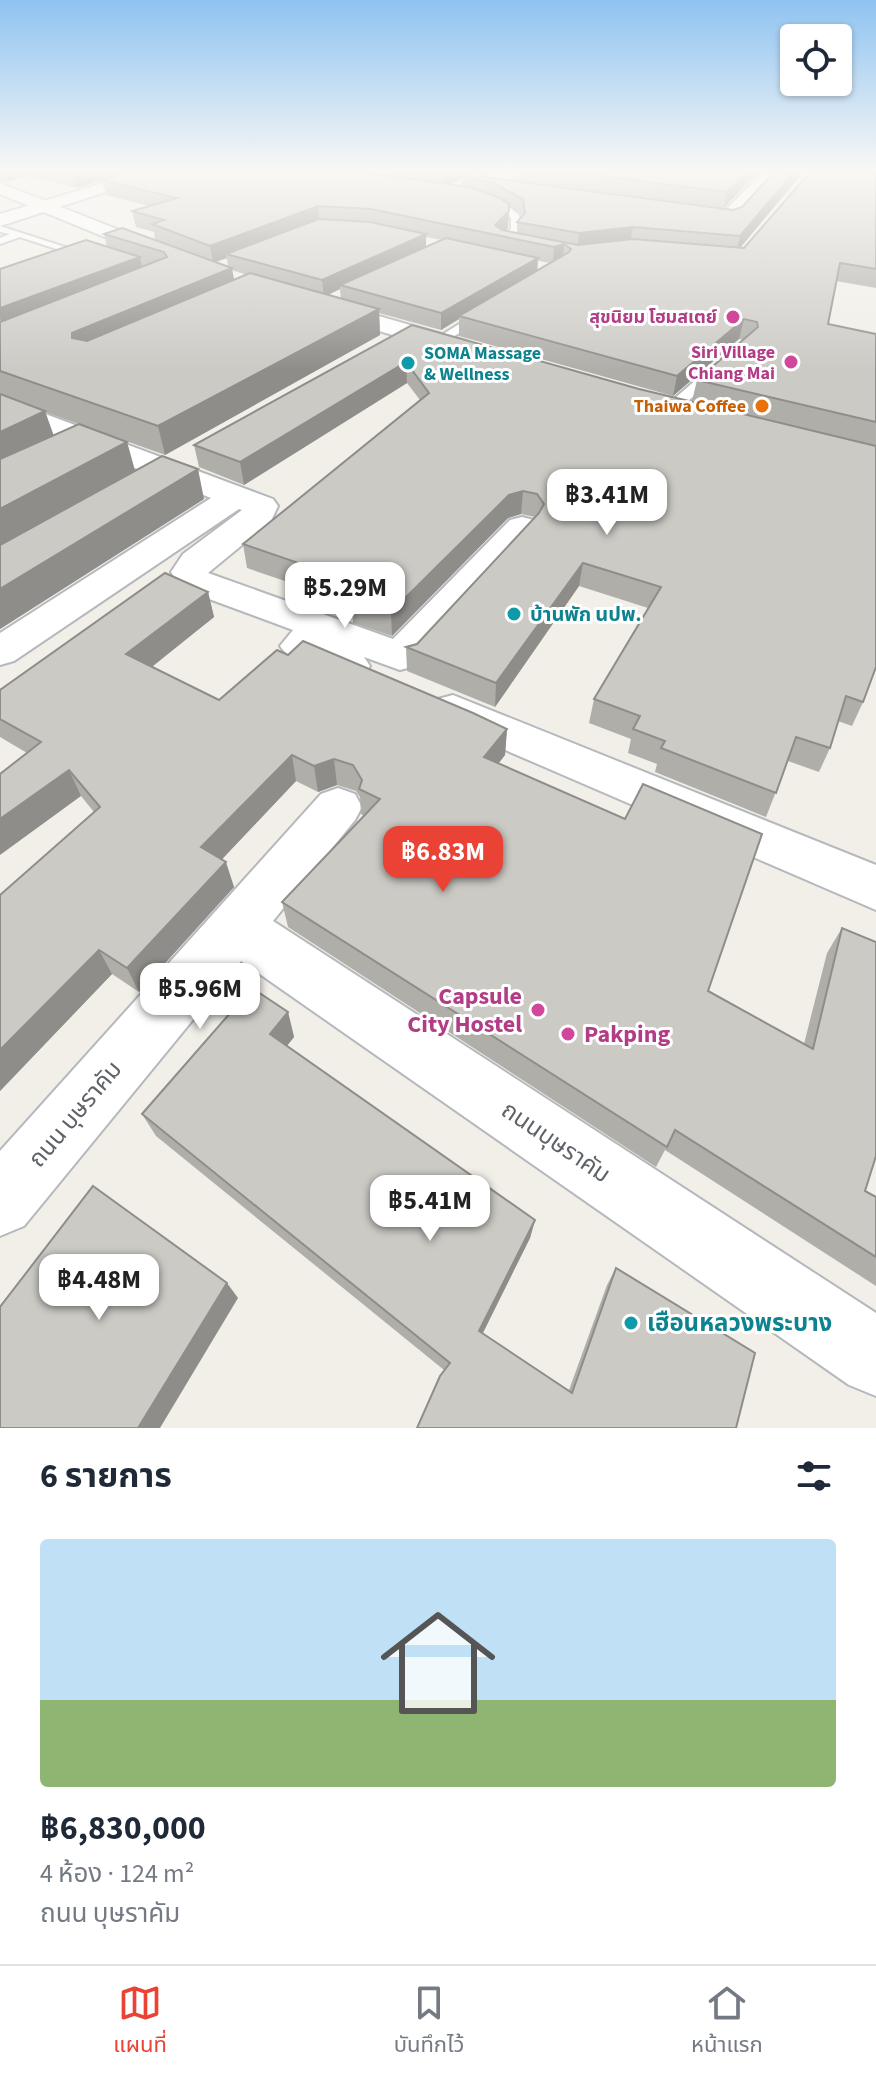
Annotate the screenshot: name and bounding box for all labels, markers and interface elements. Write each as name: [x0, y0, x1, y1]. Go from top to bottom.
map controls: [780, 24, 852, 96]
button: locate: [780, 24, 852, 96]
place label: สุขนิยม โฮมสเตย์: [589, 305, 717, 330]
marker: สุขนิยม โฮมสเตย์: [724, 308, 742, 326]
place label: Siri Village Chiang Mai: [688, 340, 775, 386]
place label: SOMA Massage & Wellness: [424, 341, 541, 387]
marker: Siri Village Chiang Mai: [782, 353, 800, 371]
marker: SOMA Massage & Wellness: [399, 354, 417, 372]
place label: Thaiwa Coffee: [634, 394, 746, 419]
marker: Thaiwa Coffee: [753, 397, 771, 415]
pin: ฿3.41M: [542, 469, 672, 537]
text: ฿3.41M: [565, 476, 649, 513]
pin: ฿5.29M: [280, 562, 410, 630]
text: ฿5.29M: [303, 569, 387, 606]
place label: บ้านพัก นปพ.: [530, 601, 641, 629]
marker: บ้านพัก นปพ.: [505, 605, 523, 623]
pin: ฿6.83M: [378, 826, 508, 894]
text: ฿6.83M: [401, 833, 485, 870]
pin: ฿5.96M: [135, 963, 265, 1031]
text: ฿5.96M: [158, 970, 242, 1007]
place label: Capsule City Hostel: [407, 979, 522, 1042]
marker: Capsule City Hostel: [529, 1001, 547, 1019]
place label: Pakping: [584, 1017, 670, 1052]
marker: Pakping: [559, 1025, 577, 1043]
street label: ถนน บุษราคัม: [20, 1053, 130, 1175]
street label: ถนนบุษราคัม: [494, 1093, 617, 1192]
pin: ฿5.41M: [365, 1175, 495, 1243]
text: ฿5.41M: [388, 1182, 472, 1219]
pin: ฿4.48M: [34, 1254, 164, 1322]
text: ฿4.48M: [57, 1261, 141, 1298]
place label: เฮือนหลวงพระบาง: [647, 1306, 832, 1341]
marker: เฮือนหลวงพระบาง: [622, 1314, 640, 1332]
text: 6 รายการ: [40, 1452, 172, 1501]
icon: filters: [792, 1454, 836, 1498]
icon: home: [366, 1591, 510, 1735]
text: ฿6,830,000: [40, 1804, 206, 1853]
text: 4 ห้อง · 124 m²: [40, 1855, 194, 1892]
text: ถนน บุษราคัม: [40, 1895, 180, 1932]
tab: แผนที่: [113, 1981, 167, 2062]
tab: บันทึกไว้: [394, 1981, 464, 2062]
tab: หน้าแรก: [691, 1981, 763, 2062]

